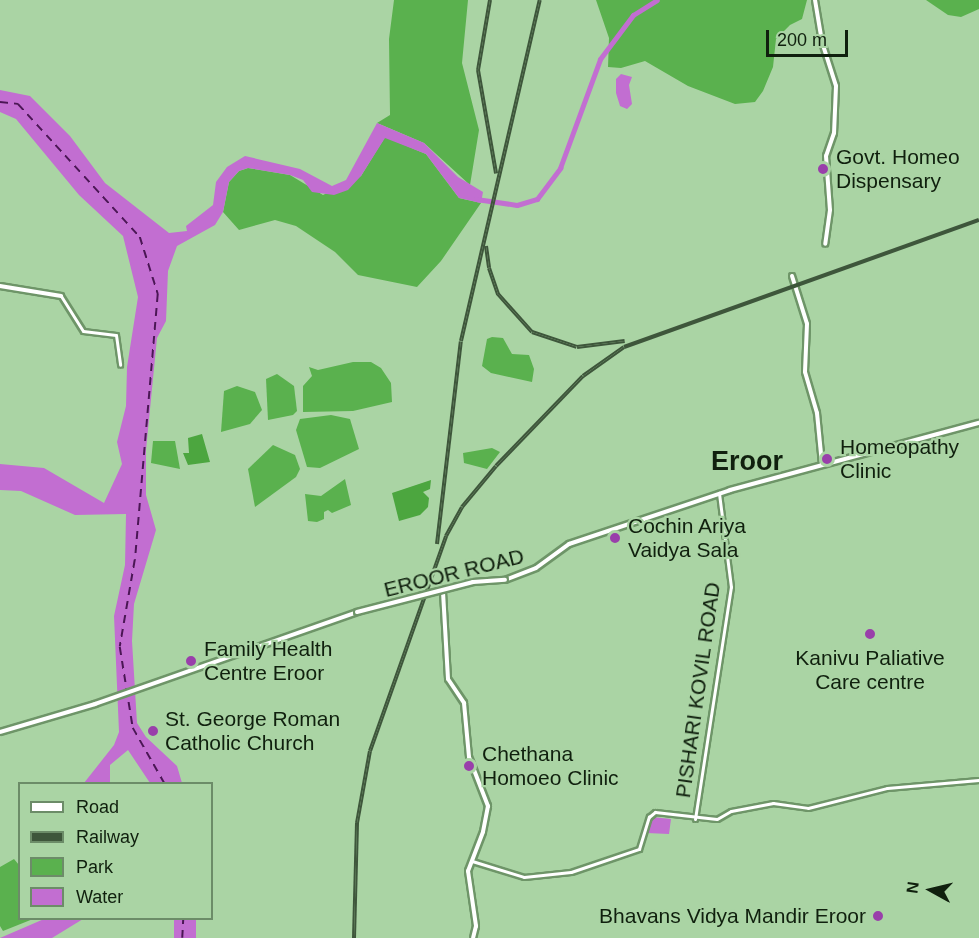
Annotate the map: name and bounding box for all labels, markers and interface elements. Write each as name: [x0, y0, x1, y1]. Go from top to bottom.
scale bar: [769, 18, 852, 56]
text: 200 m: [777, 30, 827, 50]
place label: Govt. Homeo Dispensary: [836, 144, 960, 194]
marker: Govt. Homeo Dispensary: [814, 160, 832, 178]
place label: Homeopathy Clinic: [840, 434, 959, 484]
district label: Eroor: [711, 446, 783, 478]
marker: Homeopathy Clinic: [818, 450, 836, 468]
place label: Cochin Ariya Vaidya Sala: [628, 513, 747, 563]
marker: Cochin Ariya Vaidya Sala: [606, 529, 624, 547]
street label: EROOR ROAD: [381, 543, 527, 603]
street label: PISHARI KOVIL ROAD: [670, 580, 726, 800]
marker: Kanivu Paliative Care centre: [861, 625, 879, 643]
place label: Family Health Centre Eroor: [204, 636, 332, 686]
place label: Kanivu Paliative Care centre: [795, 645, 945, 695]
marker: Family Health Centre Eroor: [182, 652, 200, 670]
place label: St. George Roman Catholic Church: [165, 706, 340, 756]
marker: St. George Roman Catholic Church: [146, 724, 160, 738]
place label: Chethana Homoeo Clinic: [482, 741, 619, 791]
marker: Chethana Homoeo Clinic: [460, 757, 478, 775]
legend: [18, 782, 213, 920]
text: Road: [76, 797, 119, 817]
text: Railway: [76, 827, 139, 847]
text: Park: [76, 857, 113, 877]
north arrow: [901, 860, 961, 920]
text: N: [903, 881, 922, 894]
text: Water: [76, 887, 123, 907]
place label: Bhavans Vidya Mandir Eroor: [599, 903, 866, 929]
marker: Bhavans Vidya Mandir Eroor: [871, 909, 885, 923]

